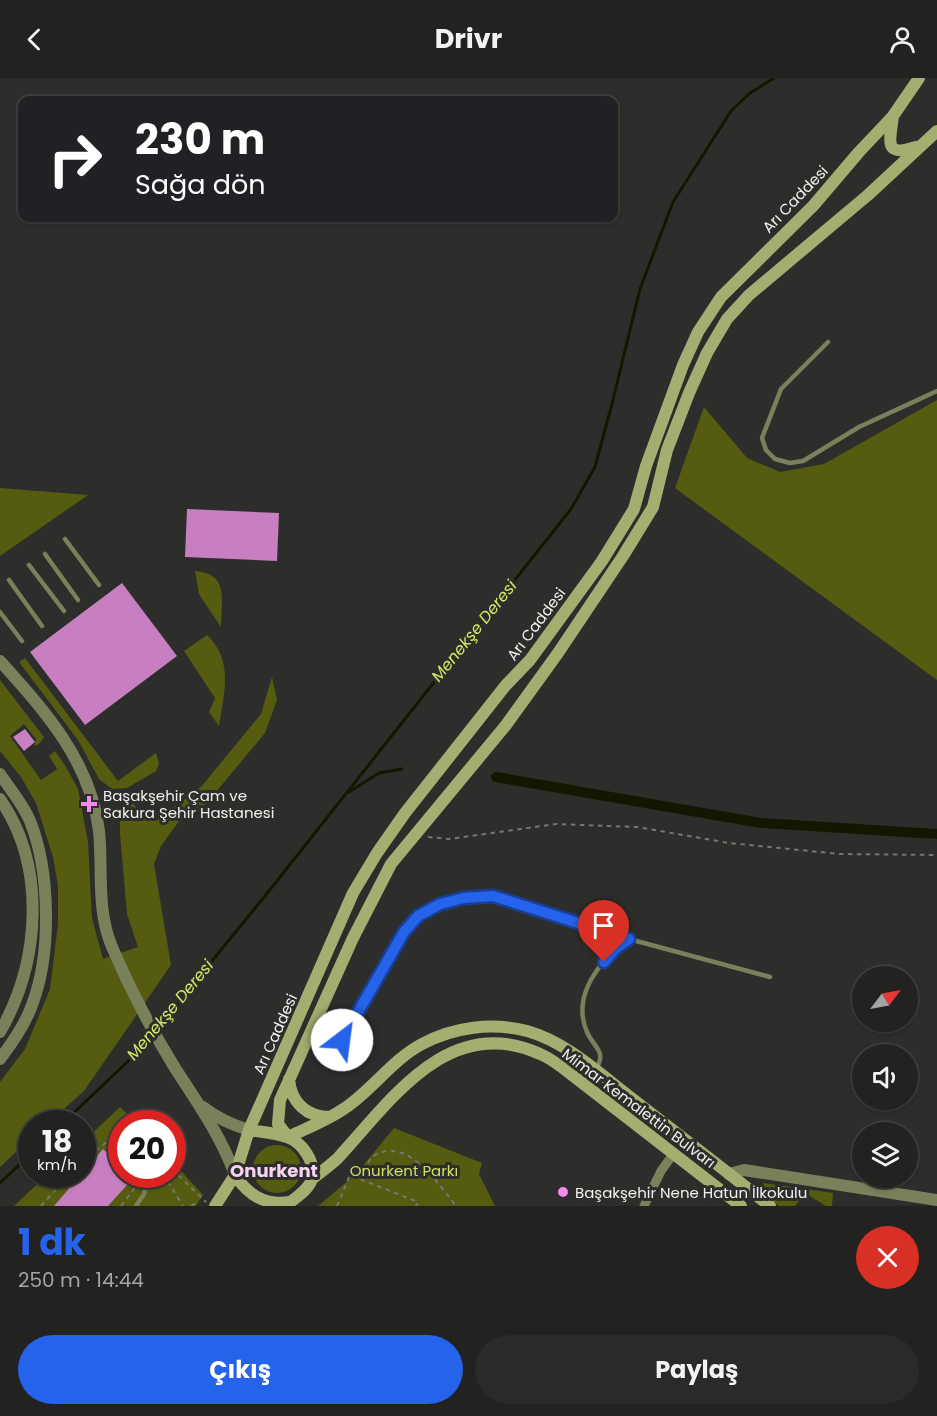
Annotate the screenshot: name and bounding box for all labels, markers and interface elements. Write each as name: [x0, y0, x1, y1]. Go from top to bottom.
text: Drivr: [435, 20, 502, 57]
icon: back: [18, 23, 51, 56]
icon: person: [886, 23, 919, 56]
text: 230 m: [135, 110, 265, 169]
icon: right: [36, 120, 114, 198]
street label: Arı Caddesi: [757, 161, 833, 237]
text: Sağa dön: [135, 166, 266, 203]
water label: Menekşe Deresi: [426, 575, 523, 687]
street label: Arı Caddesi: [502, 583, 570, 665]
place label: Başakşehir Çam ve Sakura Şehir Hastanesi: [103, 785, 274, 823]
marker: Başakşehir Çam ve Sakura Şehir Hastanesi: [80, 795, 98, 813]
pin: [578, 900, 629, 962]
icon: arrive: [587, 909, 620, 942]
water label: Menekşe Deresi: [121, 954, 220, 1065]
north arrow: [852, 966, 918, 1032]
map controls: [852, 966, 918, 1188]
street label: Arı Caddesi: [248, 990, 302, 1078]
position arrow: [310, 1008, 374, 1072]
street label: Mimar Kemalettin Bulvarı: [558, 1043, 720, 1173]
button: sound: [852, 1044, 918, 1110]
speed limit sign: 20: [108, 1110, 186, 1188]
text: 18: [42, 1120, 72, 1163]
button: layers: [852, 1122, 918, 1188]
text: km/h: [37, 1154, 77, 1175]
district label: Onurkent: [230, 1158, 318, 1183]
park label: Onurkent Parkı: [350, 1160, 458, 1181]
place label: Başakşehir Nene Hatun İlkokulu: [575, 1182, 807, 1203]
marker: Başakşehir Nene Hatun İlkokulu: [556, 1185, 570, 1199]
text: 1 dk: [18, 1217, 86, 1268]
button: close: [856, 1226, 919, 1289]
text: 250 m · 14:44: [18, 1266, 144, 1294]
button: Çıkış: [18, 1335, 463, 1404]
button: Paylaş: [475, 1335, 919, 1404]

